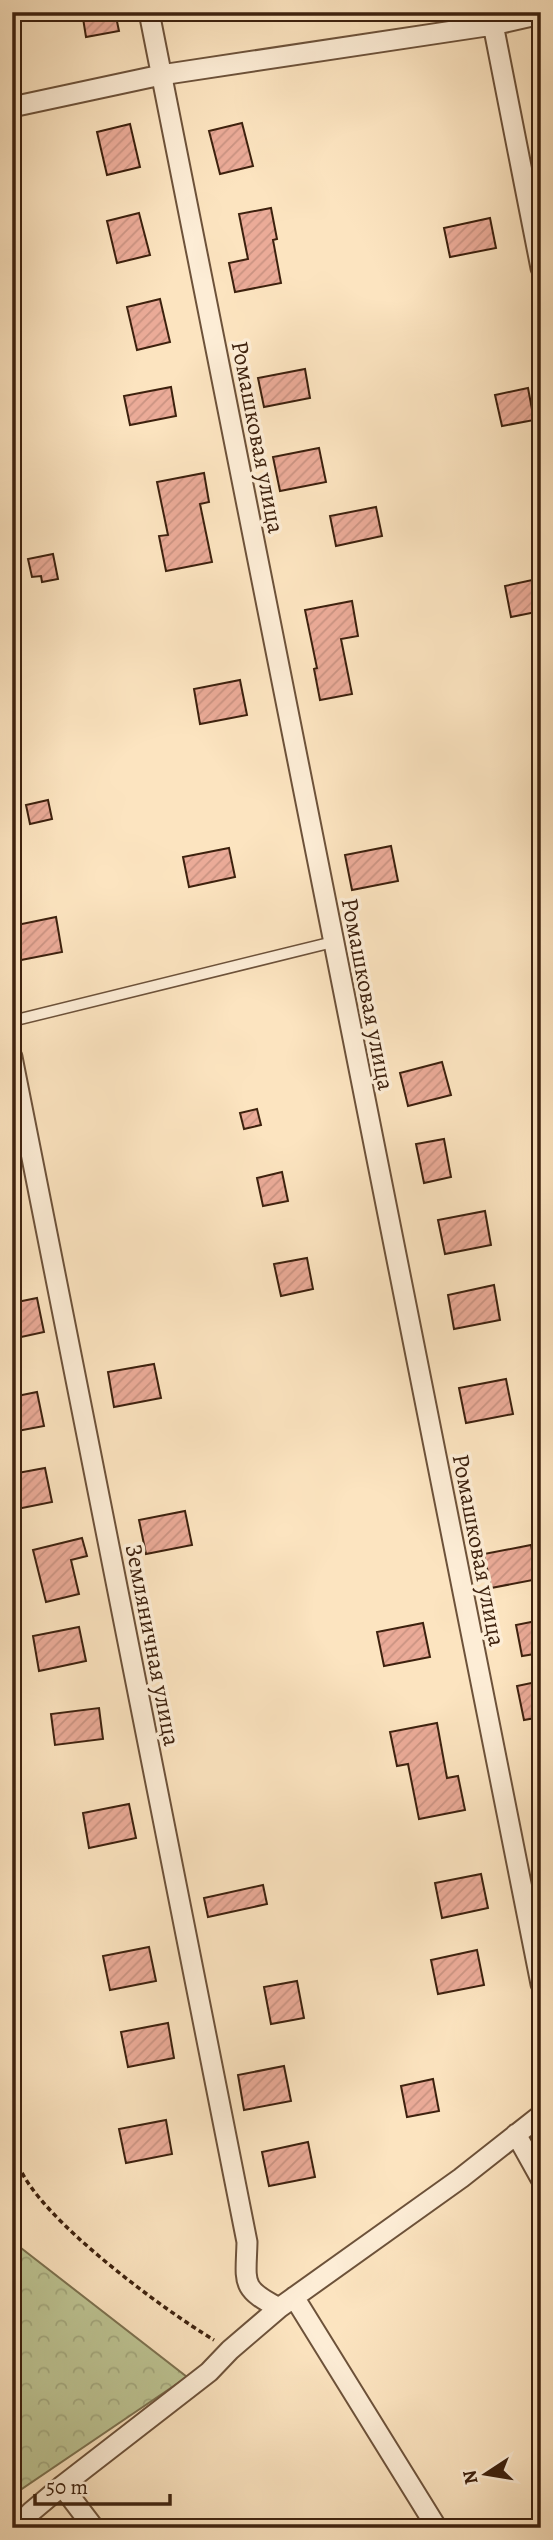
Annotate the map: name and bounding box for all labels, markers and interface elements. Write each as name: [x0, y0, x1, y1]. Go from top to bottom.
street label: Ромашковая улица: [224, 338, 292, 536]
street label: Ромашковая улица: [334, 895, 402, 1093]
street label: Ромашковая улица: [445, 1451, 513, 1649]
street label: Земляничная улица: [118, 1541, 188, 1749]
north arrow: [452, 2438, 522, 2508]
scale bar: [35, 2463, 170, 2507]
text: N: [456, 2468, 485, 2487]
text: 50 m: [46, 2473, 88, 2501]

